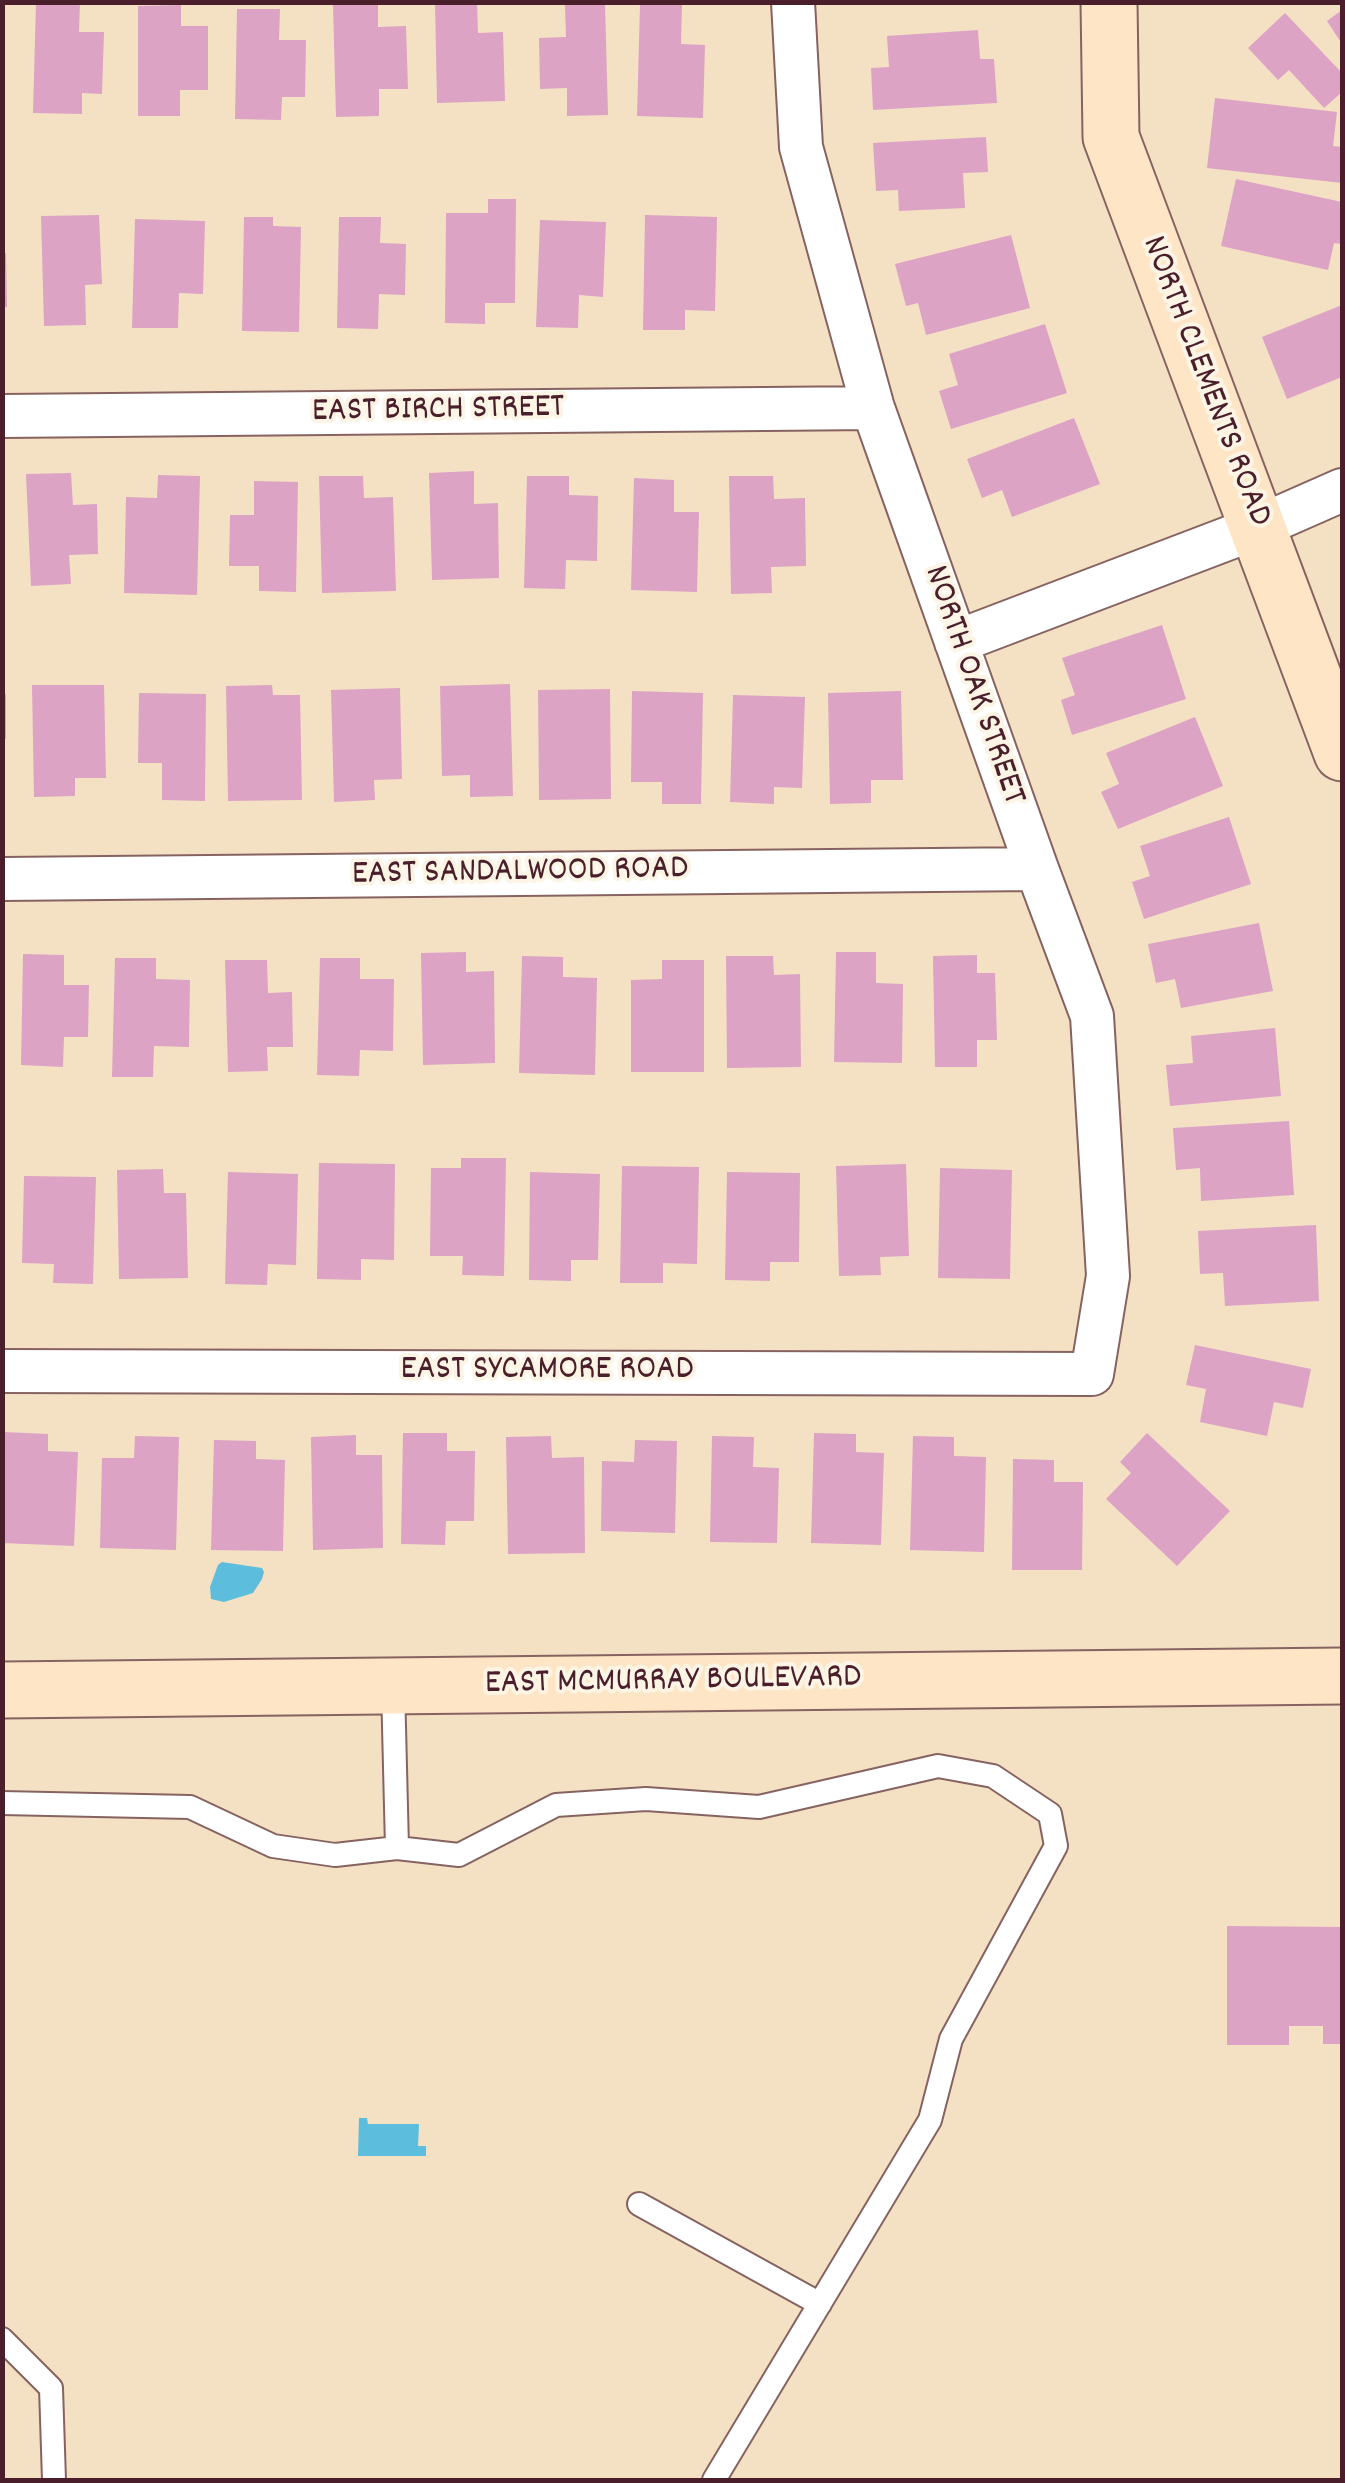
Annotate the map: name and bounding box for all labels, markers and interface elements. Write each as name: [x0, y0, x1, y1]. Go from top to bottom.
street label: NORTH CLEMENTS ROAD: [1129, 231, 1279, 533]
street label: EAST BIRCH STREET: [311, 389, 565, 435]
street label: NORTH OAK STREET: [911, 561, 1033, 811]
street label: EAST SANDALWOOD ROAD: [351, 850, 689, 898]
street label: EAST SYCAMORE ROAD: [401, 1351, 693, 1393]
street label: EAST MCMURRAY BOULEVARD: [484, 1659, 862, 1707]

